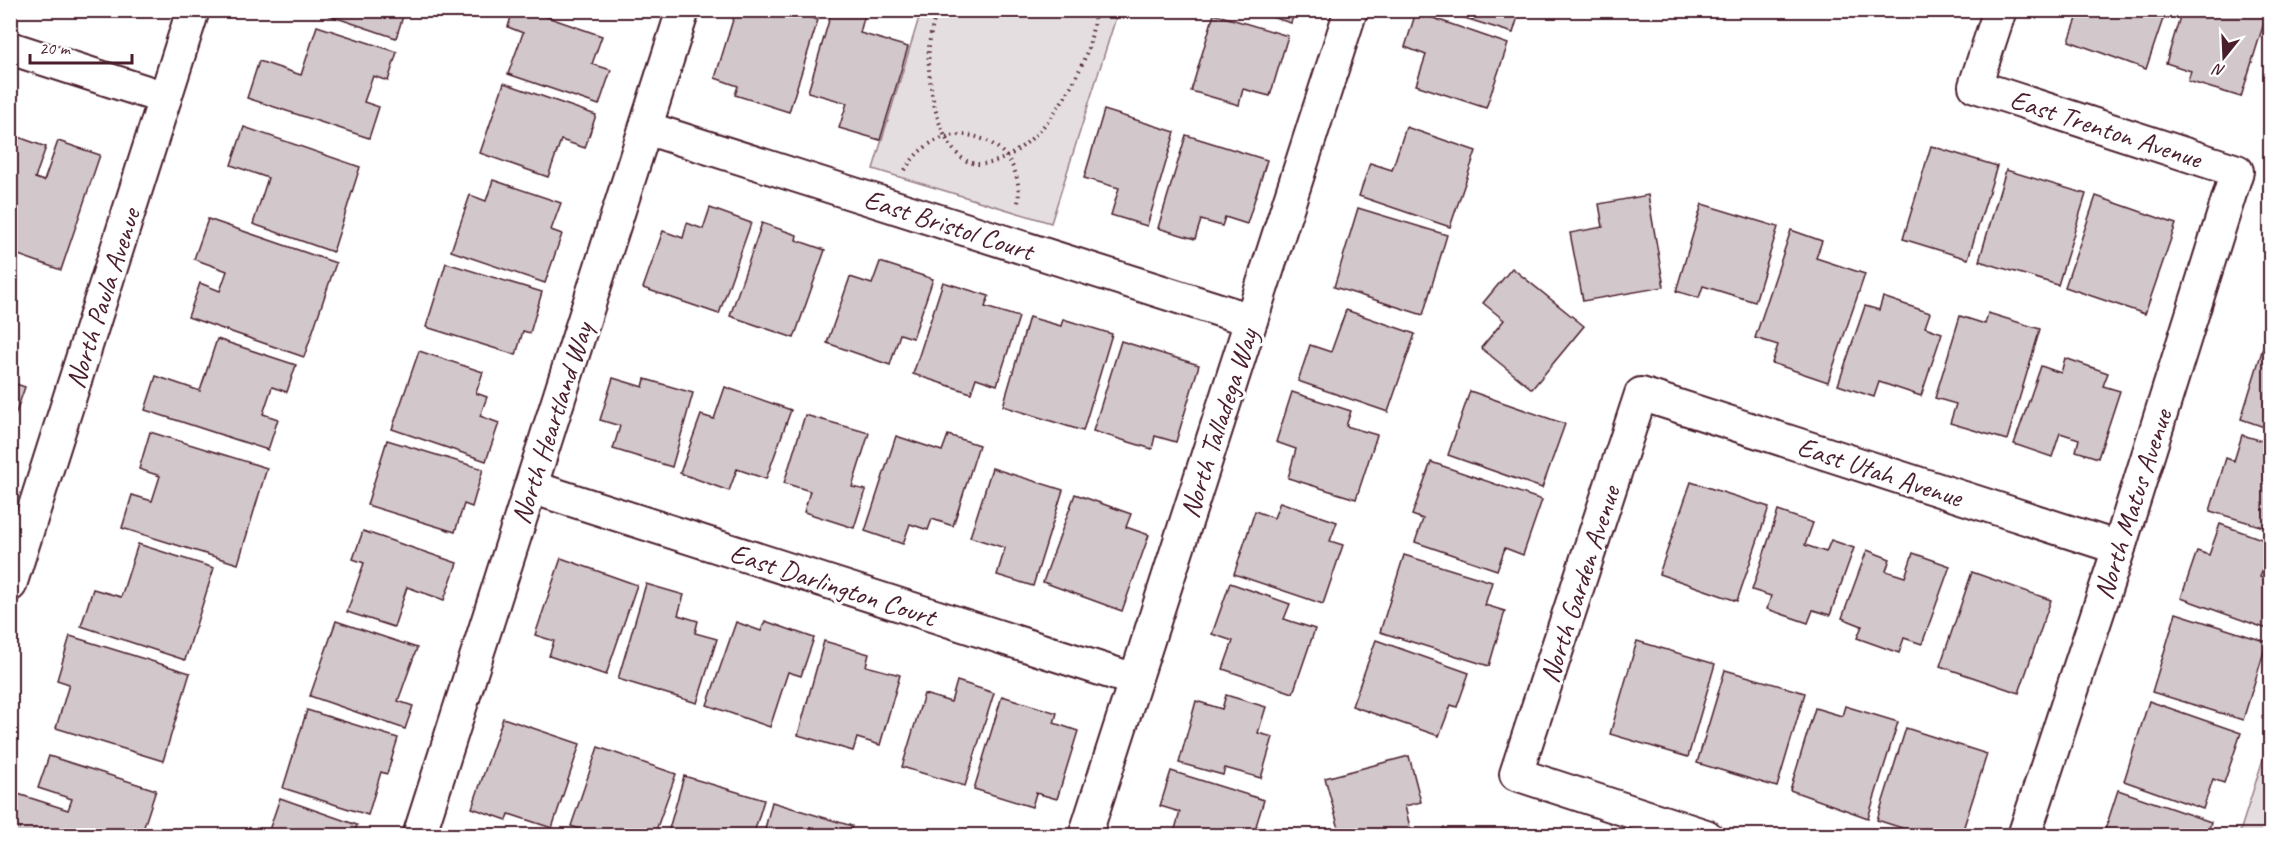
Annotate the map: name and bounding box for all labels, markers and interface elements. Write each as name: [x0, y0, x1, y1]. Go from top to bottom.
scale bar: [30, 27, 132, 65]
north arrow: [2194, 27, 2254, 87]
text: 20 m: [39, 37, 72, 59]
text: N: [2209, 58, 2227, 81]
street label: East Trenton Avenue: [2006, 81, 2208, 176]
street label: East Bristol Court: [860, 181, 1040, 269]
street label: North Paula Avenue: [57, 202, 149, 392]
street label: North Heartland Way: [502, 316, 601, 528]
street label: North Talladega Way: [1171, 322, 1266, 522]
street label: North Matus Avenue: [2085, 403, 2180, 603]
street label: East Utah Avenue: [1793, 428, 1968, 515]
street label: North Garden Avenue: [1531, 480, 1628, 687]
street label: East Darlington Court: [726, 535, 943, 635]

